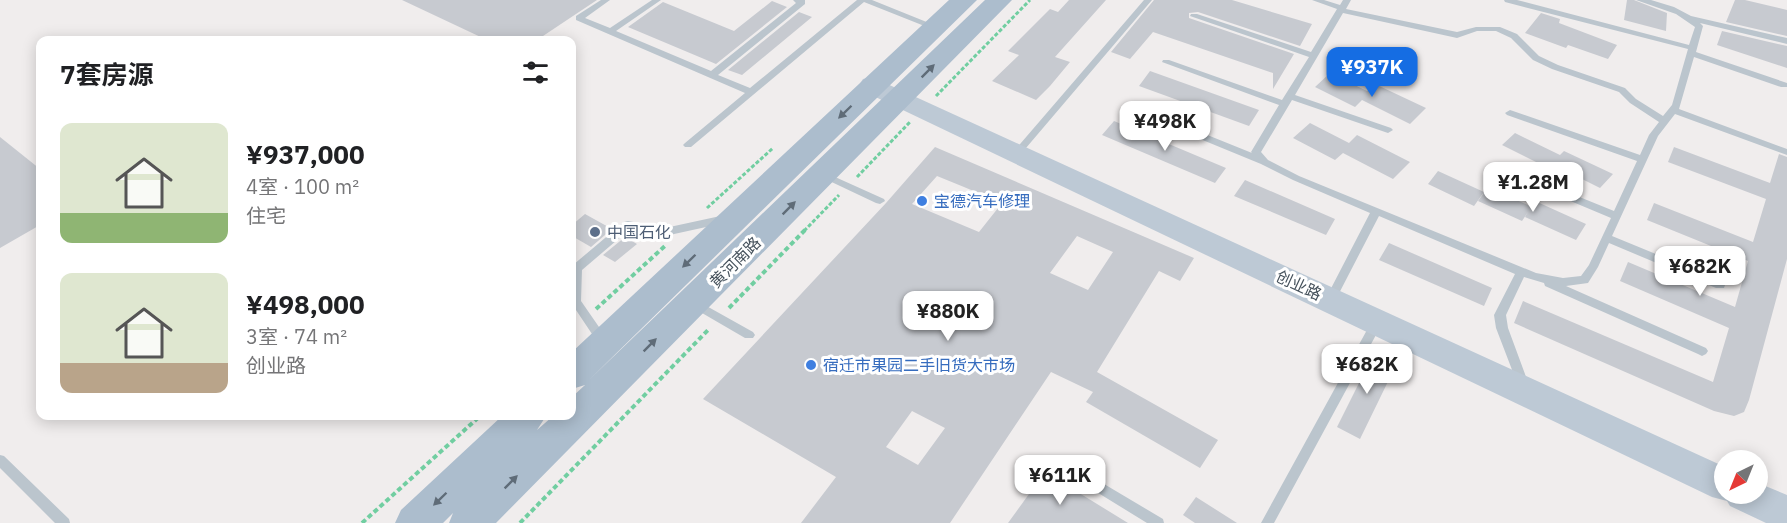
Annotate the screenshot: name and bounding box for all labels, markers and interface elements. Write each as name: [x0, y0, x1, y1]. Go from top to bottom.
pin: ¥937K: [1330, 47, 1414, 98]
text: ¥937K: [1341, 53, 1403, 80]
icon: filters: [519, 56, 552, 89]
text: 7套房源: [60, 57, 154, 91]
one-way arrow: [920, 65, 934, 79]
pin: ¥498K: [1123, 101, 1207, 152]
one-way arrow: [837, 105, 852, 119]
text: ¥498K: [1134, 107, 1196, 134]
text: ¥937,000: [246, 137, 365, 171]
icon: home: [108, 147, 180, 219]
pin: ¥1.28M: [1484, 162, 1582, 213]
text: ¥1.28M: [1497, 168, 1569, 195]
text: 4室 · 100 m²: [246, 173, 359, 200]
place label: 宝德汽车修理: [934, 191, 1030, 211]
marker: 宝德汽车修理: [915, 194, 929, 208]
text: 住宅: [246, 202, 286, 229]
one-way arrow: [782, 202, 796, 216]
place label: 中国石化: [607, 222, 671, 242]
marker: 中国石化: [588, 225, 602, 239]
street label: 黄河南路: [705, 232, 765, 292]
pin: ¥682K: [1658, 246, 1742, 297]
text: ¥682K: [1669, 252, 1731, 279]
one-way arrow: [682, 254, 696, 268]
street label: 创业路: [1273, 266, 1325, 304]
text: ¥498,000: [246, 287, 365, 321]
pin: ¥880K: [906, 291, 990, 342]
icon: home: [108, 297, 180, 369]
text: ¥880K: [917, 297, 979, 324]
text: 3室 · 74 m²: [246, 323, 347, 350]
one-way arrow: [643, 339, 657, 353]
pin: ¥682K: [1325, 344, 1409, 395]
text: ¥682K: [1336, 350, 1398, 377]
text: 创业路: [246, 352, 306, 379]
place label: 宿迁市果园二手旧货大市场: [823, 355, 1015, 375]
marker: 宿迁市果园二手旧货大市场: [804, 358, 818, 372]
north arrow: [1714, 450, 1768, 504]
map controls: [1714, 450, 1768, 504]
pin: ¥611K: [1018, 455, 1102, 506]
text: ¥611K: [1029, 461, 1091, 488]
one-way arrow: [504, 475, 519, 489]
one-way arrow: [433, 492, 447, 506]

